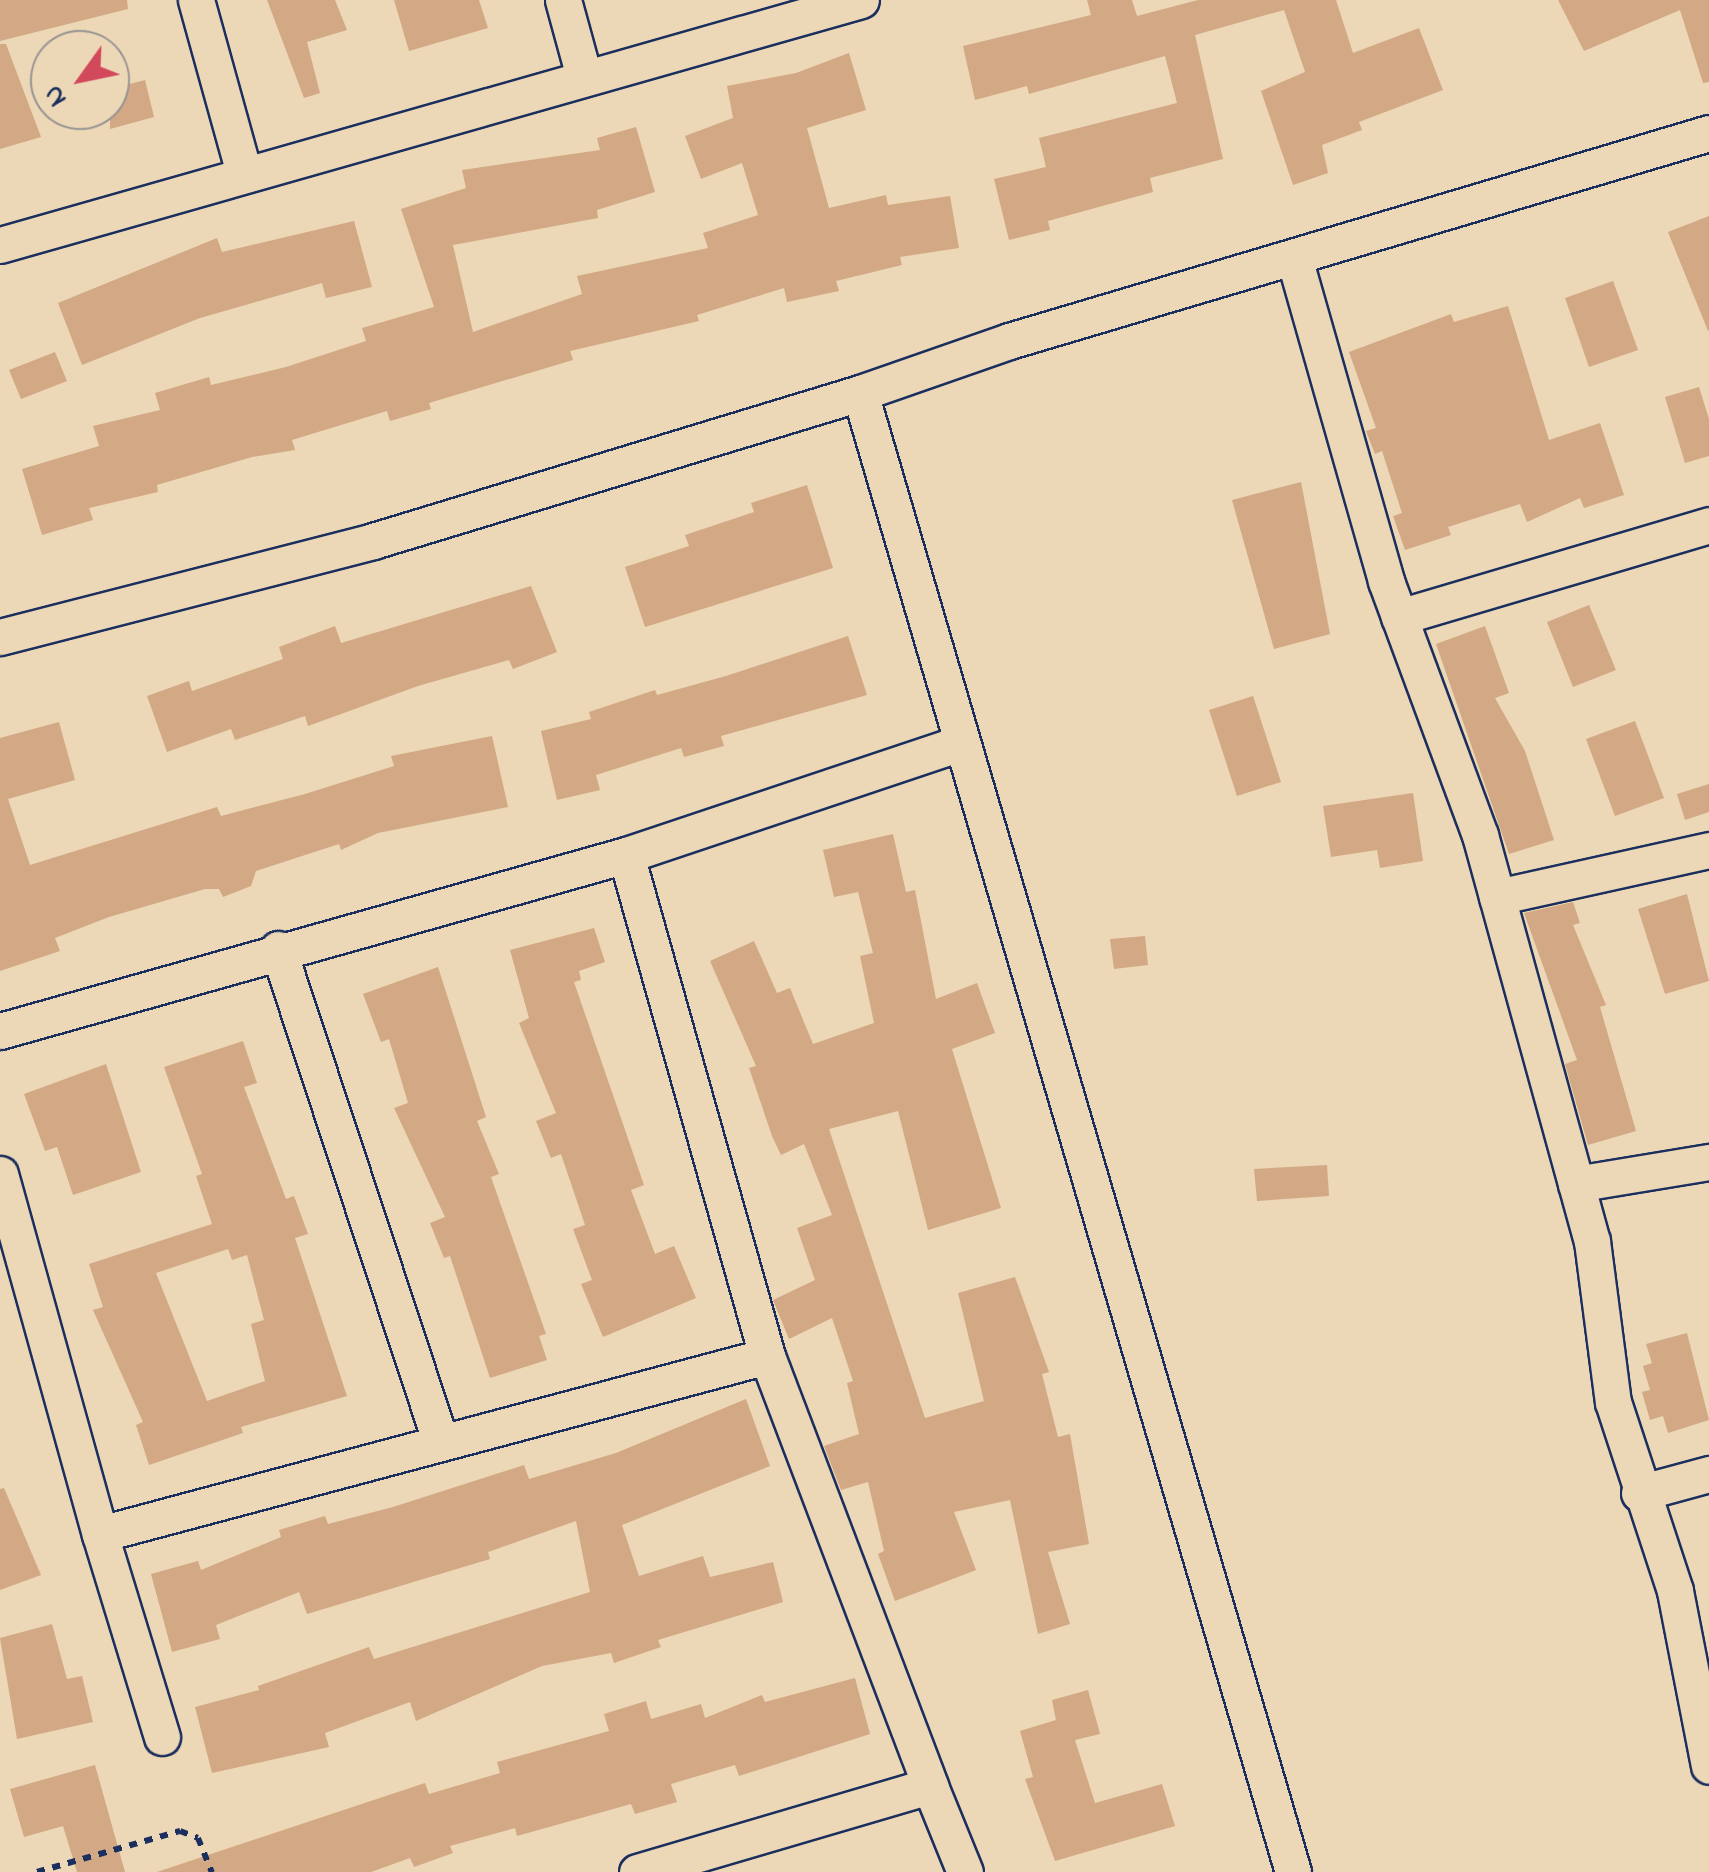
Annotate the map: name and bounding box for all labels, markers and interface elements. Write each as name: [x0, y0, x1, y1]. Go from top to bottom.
north arrow: [30, 30, 130, 130]
text: N: [34, 76, 78, 115]

